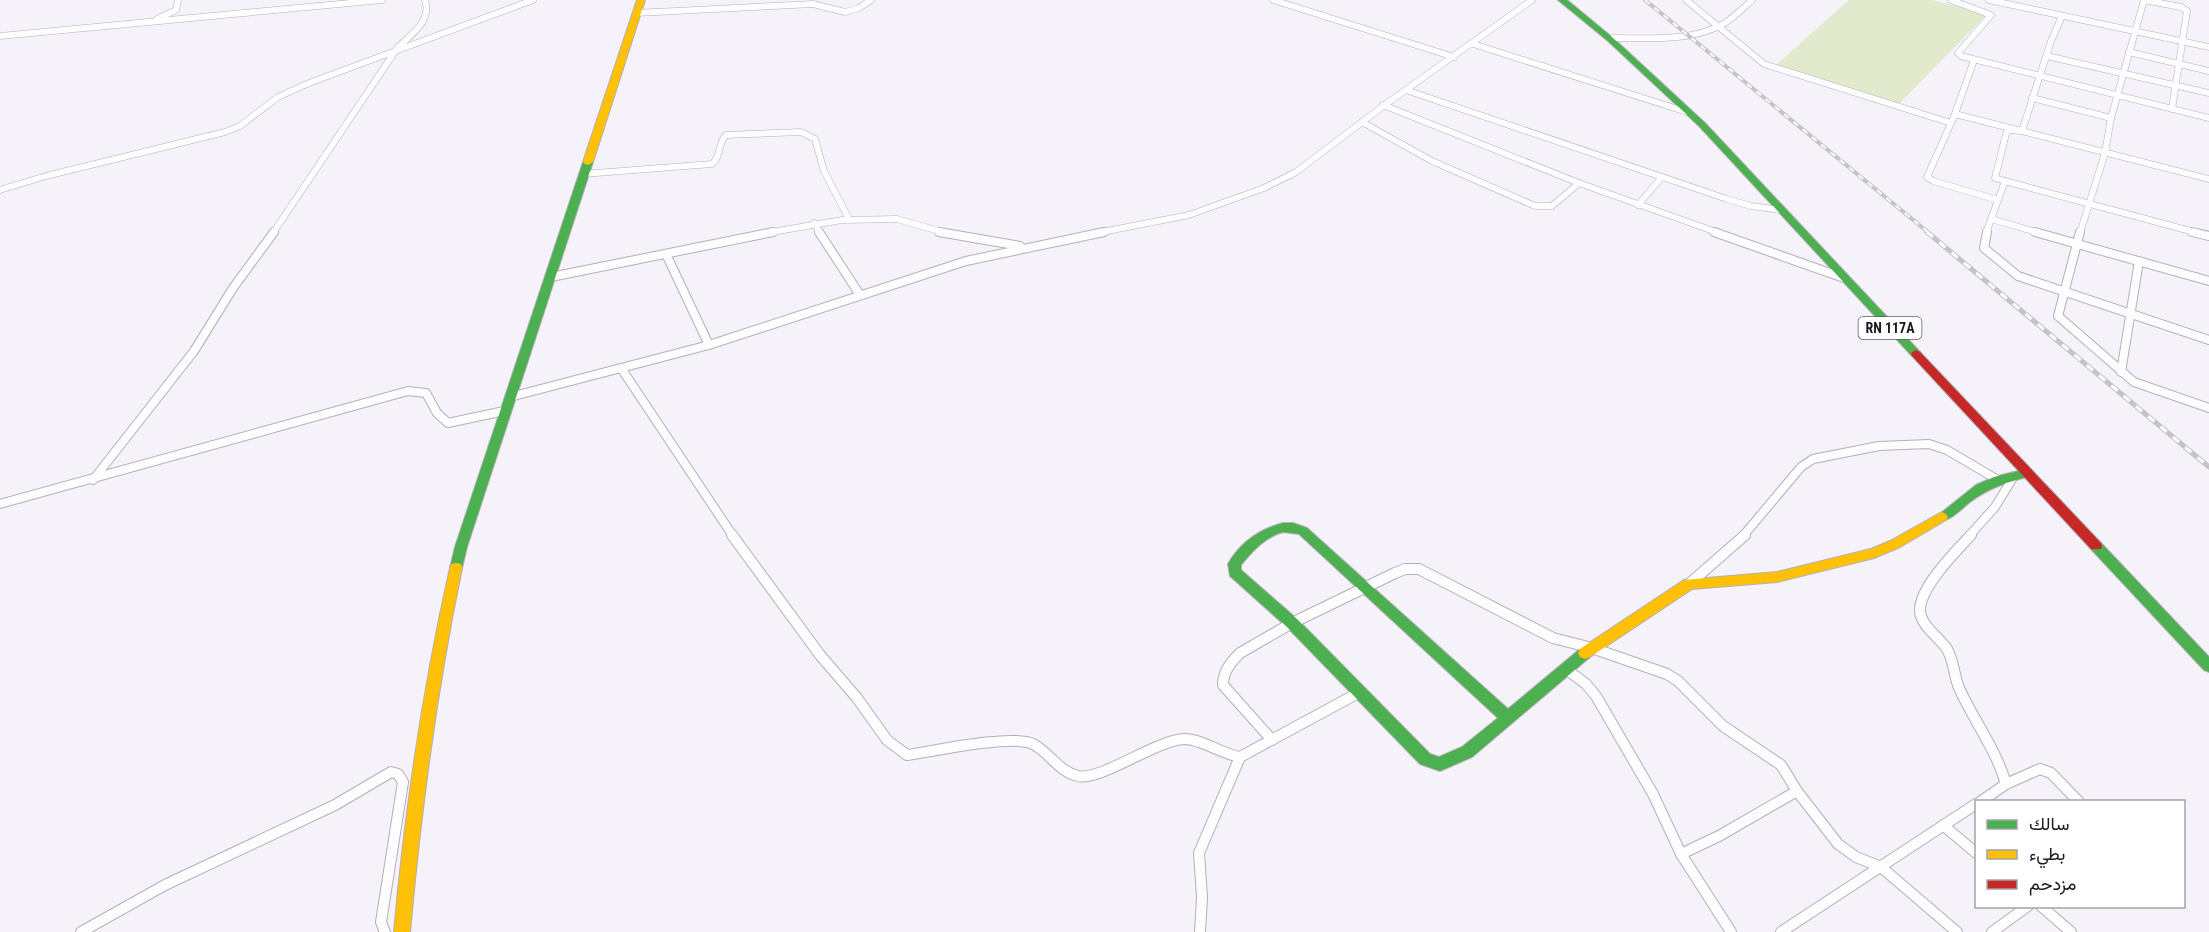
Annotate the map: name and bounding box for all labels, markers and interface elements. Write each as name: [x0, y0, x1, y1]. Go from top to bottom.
road number: RN 117A: [1858, 317, 1922, 339]
legend: [1975, 800, 2185, 908]
text: سالك: [2029, 813, 2069, 834]
text: بطيء: [2029, 843, 2065, 869]
text: مزدحم: [2029, 873, 2076, 896]

